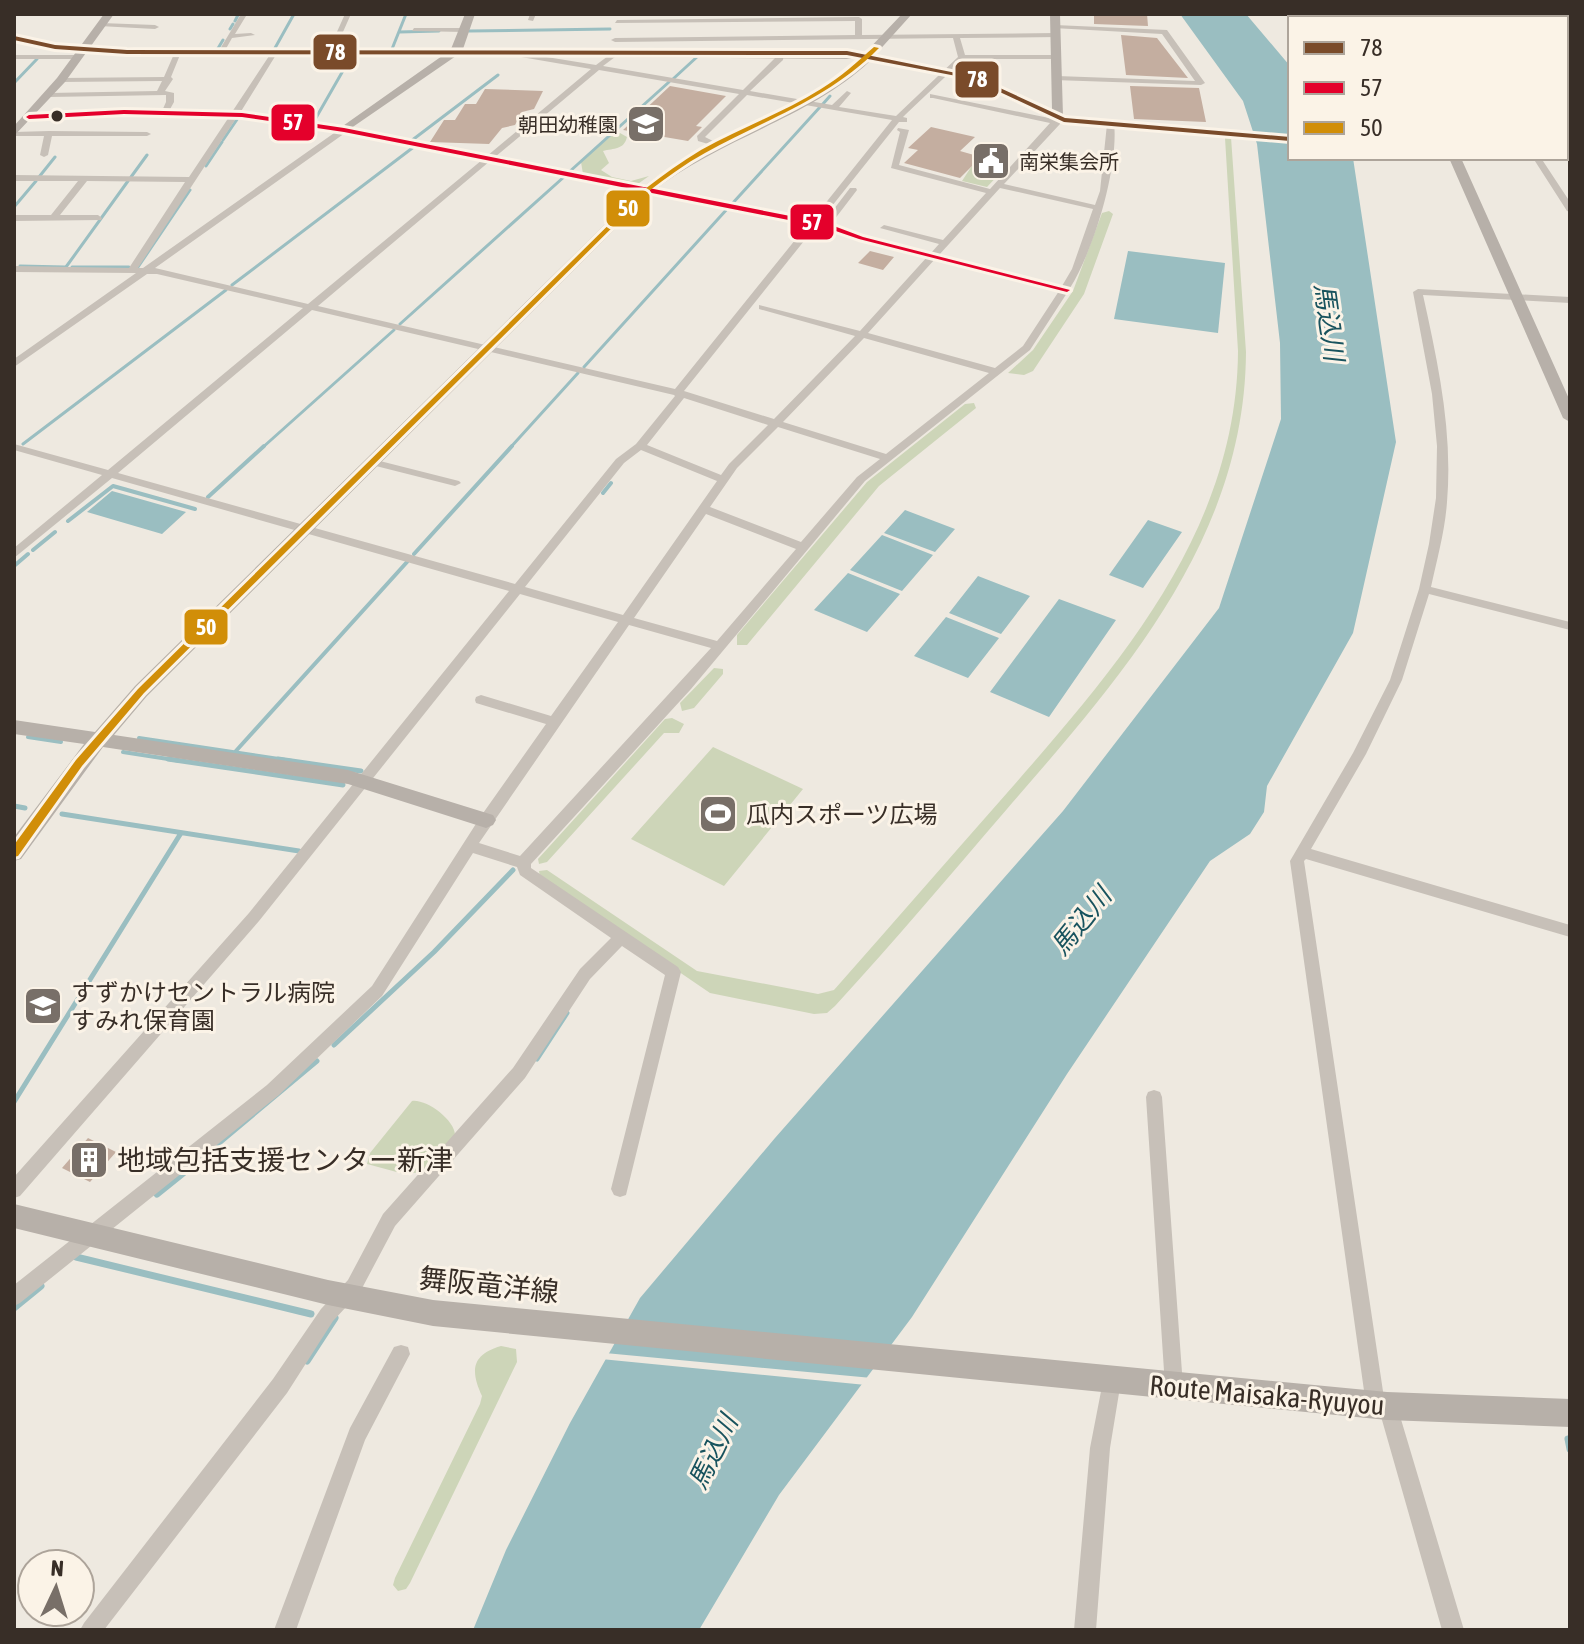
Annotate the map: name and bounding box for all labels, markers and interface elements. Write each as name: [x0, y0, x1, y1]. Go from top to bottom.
legend: [1288, 16, 1568, 160]
line badge: 78: [312, 33, 358, 71]
text: 78: [1360, 34, 1383, 61]
text: 78: [325, 39, 345, 65]
line badge: 78: [954, 60, 1000, 99]
text: 78: [967, 66, 987, 92]
text: 57: [1360, 74, 1383, 101]
line badge: 57: [270, 103, 316, 142]
school or university icon: 朝田幼稚園: [625, 103, 667, 145]
unlabelled marker: [49, 108, 65, 124]
text: 57: [283, 109, 303, 135]
place label: 朝田幼稚園: [518, 113, 618, 136]
text: 50: [1360, 114, 1383, 141]
public building icon: 南栄集会所: [970, 140, 1012, 182]
place label: 南栄集会所: [1019, 150, 1119, 173]
line badge: 50: [605, 189, 651, 228]
text: 50: [618, 195, 638, 221]
line badge: 57: [789, 203, 835, 241]
text: 57: [802, 209, 822, 235]
water label: 馬込川: [1309, 281, 1350, 366]
line badge: 50: [183, 608, 229, 646]
text: 50: [196, 614, 216, 640]
sports icon: 瓜内スポーツ広場: [697, 793, 739, 835]
place label: 瓜内スポーツ広場: [746, 801, 938, 828]
water label: 馬込川: [1045, 879, 1119, 961]
place label: すずかけセントラル病院 すみれ保育園: [71, 979, 335, 1034]
school or university icon: すずかけセントラル病院 すみれ保育園: [22, 985, 64, 1027]
building icon: 地域包括支援センター新津: [68, 1139, 110, 1181]
place label: 地域包括支援センター新津: [117, 1144, 453, 1176]
street label: 舞阪竜洋線: [418, 1262, 560, 1308]
street label: Route Maisaka-Ryuyou: [1148, 1369, 1386, 1421]
water label: 馬込川: [682, 1408, 745, 1494]
north arrow: [16, 1548, 96, 1628]
text: N: [50, 1555, 65, 1581]

